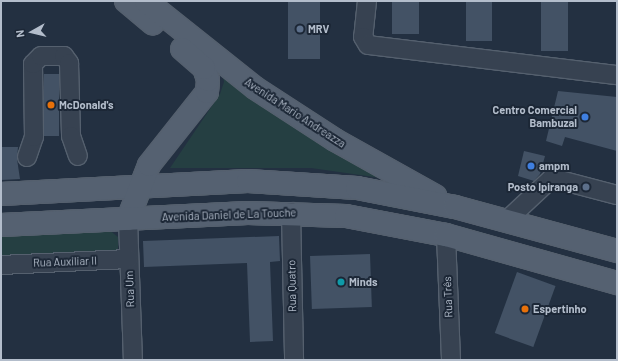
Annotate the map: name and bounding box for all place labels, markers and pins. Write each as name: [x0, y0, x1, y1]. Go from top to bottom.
place label: MRV: [308, 22, 329, 36]
marker: MRV: [295, 24, 305, 34]
place label: McDonald's: [59, 98, 114, 112]
marker: McDonald's: [46, 100, 56, 110]
place label: Centro Comercial Bambuzal: [492, 104, 577, 130]
marker: Centro Comercial Bambuzal: [580, 112, 590, 122]
place label: ampm: [539, 159, 569, 173]
marker: ampm: [526, 161, 536, 171]
place label: Posto Ipiranga: [508, 180, 578, 194]
marker: Posto Ipiranga: [581, 182, 591, 192]
place label: Minds: [349, 275, 377, 289]
marker: Minds: [336, 277, 346, 287]
place label: Espertinho: [533, 302, 587, 316]
marker: Espertinho: [520, 304, 530, 314]

